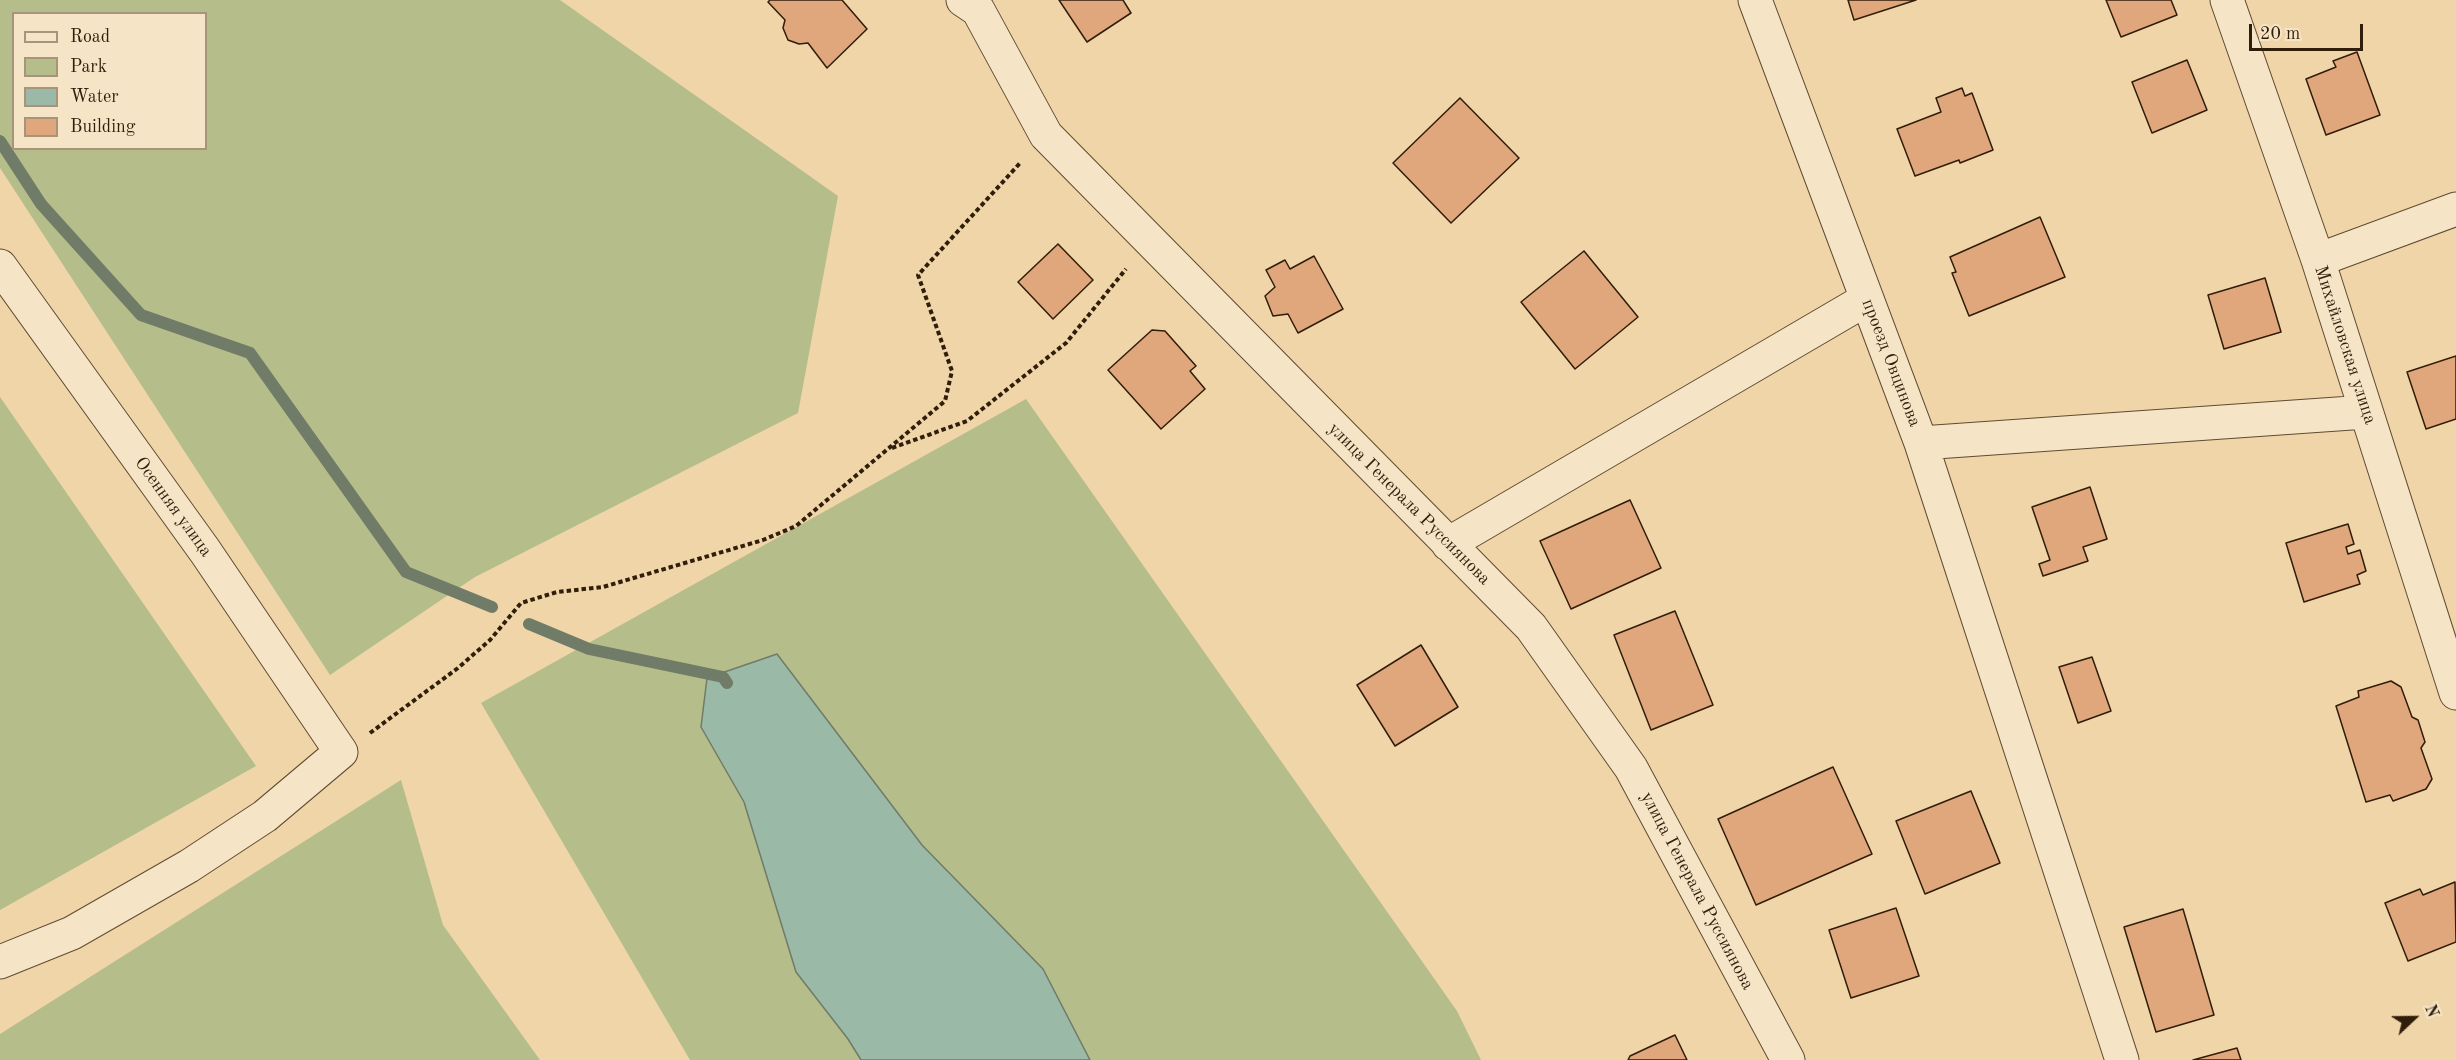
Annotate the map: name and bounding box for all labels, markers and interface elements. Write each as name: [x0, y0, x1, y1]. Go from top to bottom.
legend: [12, 12, 207, 150]
scale bar: [2252, 12, 2366, 50]
text: 20 m: [2260, 25, 2300, 43]
text: Road: [70, 28, 110, 46]
text: Park: [70, 58, 107, 76]
text: Water: [70, 88, 119, 106]
text: Building: [70, 118, 135, 136]
street label: Михайловская улица: [2309, 263, 2381, 427]
street label: проезд Овцинова: [1857, 296, 1925, 430]
street label: улица Генерала Руссиянова: [1323, 418, 1495, 590]
street label: Осенняя улица: [130, 453, 216, 561]
street label: улица Генерала Руссиянова: [1636, 788, 1758, 994]
north arrow: [2384, 988, 2444, 1048]
text: N: [2421, 1003, 2440, 1020]

